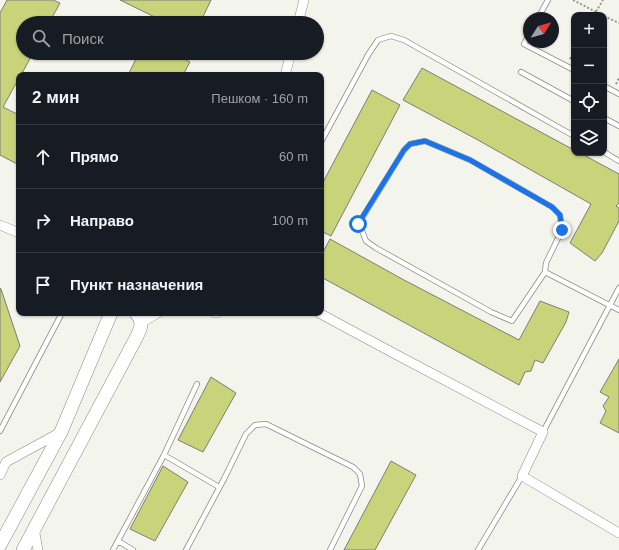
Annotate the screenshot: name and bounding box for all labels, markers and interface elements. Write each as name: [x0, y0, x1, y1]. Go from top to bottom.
north arrow: [523, 12, 559, 48]
map controls: [571, 12, 607, 156]
button: +: [571, 12, 607, 48]
search box: [16, 16, 324, 60]
icon: search: [30, 27, 52, 49]
text: Поиск: [62, 30, 104, 47]
button: −: [571, 48, 607, 84]
button: locate: [571, 84, 607, 120]
text: 2 мин: [32, 88, 79, 107]
text: Пешком · 160 m: [211, 91, 308, 106]
button: layers: [571, 120, 607, 156]
icon: ahead: [32, 146, 54, 168]
text: Прямо: [70, 148, 119, 165]
text: 60 m: [279, 149, 308, 164]
icon: right: [32, 210, 54, 232]
text: Направо: [70, 212, 134, 229]
text: 100 m: [272, 213, 308, 228]
route start: [349, 215, 367, 233]
route end: [553, 221, 571, 239]
icon: arrive: [32, 274, 54, 296]
text: Пункт назначения: [70, 276, 203, 293]

